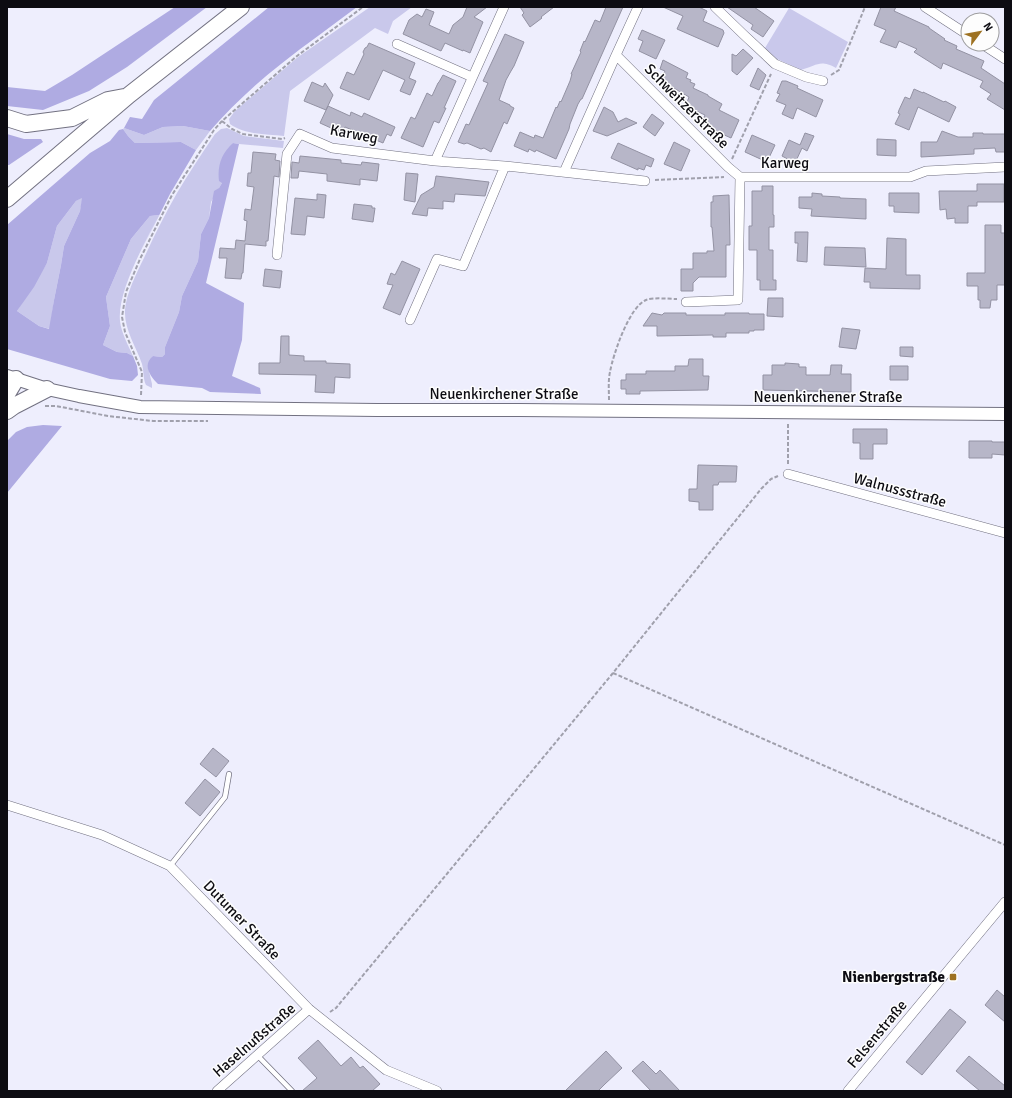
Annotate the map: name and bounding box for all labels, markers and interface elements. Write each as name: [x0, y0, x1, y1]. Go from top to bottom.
north arrow: [960, 12, 1000, 52]
text: N: [981, 20, 996, 34]
street label: Schweitzerstraße: [641, 60, 733, 152]
street label: Karweg: [329, 121, 380, 147]
street label: Karweg: [761, 154, 809, 172]
street label: Neuenkirchener Straße: [429, 385, 579, 403]
street label: Neuenkirchener Straße: [753, 388, 903, 406]
street label: Walnussstraße: [852, 469, 948, 511]
street label: Dutumer Straße: [200, 877, 284, 963]
place label: Nienbergstraße: [842, 968, 945, 986]
marker: Nienbergstraße: [948, 972, 958, 982]
street label: Felsenstraße: [843, 996, 911, 1072]
street label: Haselnußstraße: [209, 999, 299, 1081]

